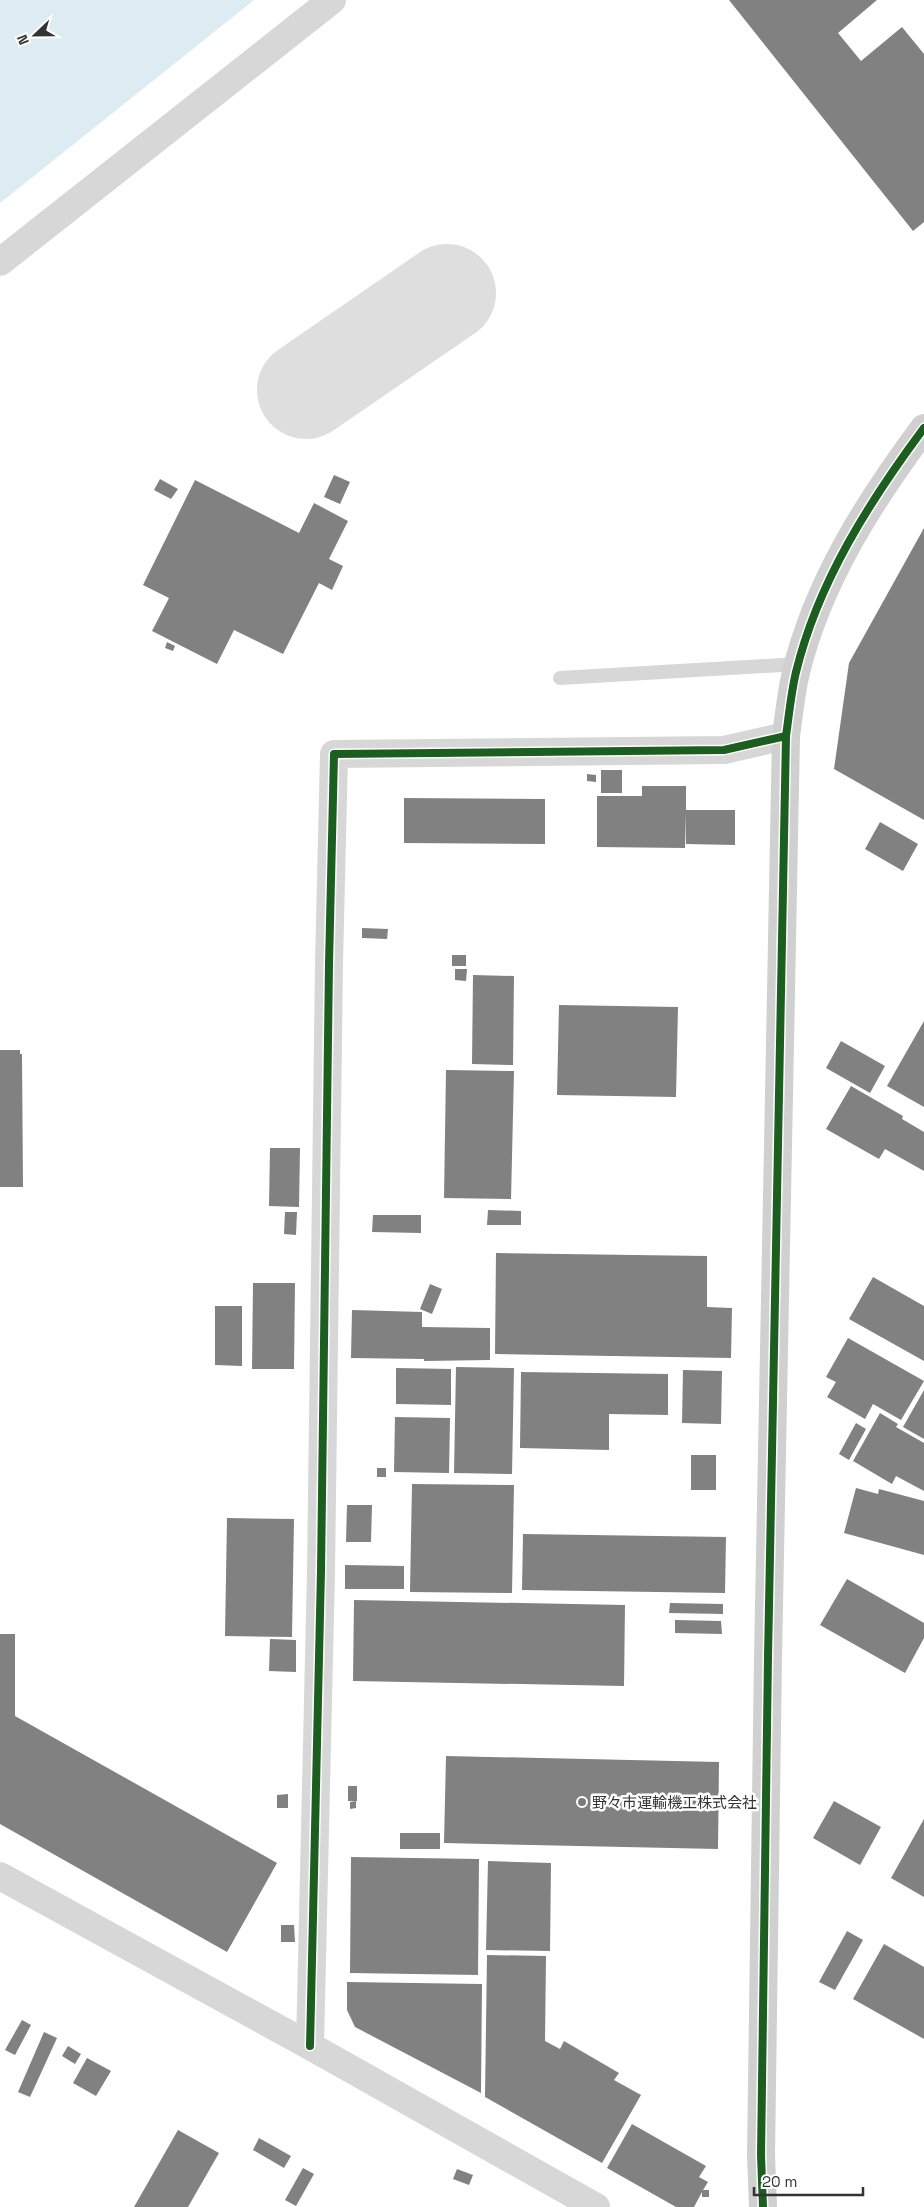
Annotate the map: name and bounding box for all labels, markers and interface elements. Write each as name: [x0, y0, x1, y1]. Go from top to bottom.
north arrow: [10, 10, 60, 60]
text: N: [13, 32, 33, 48]
place label: 野々市運輸機工株式会社: [592, 1793, 757, 1812]
marker: 野々市運輸機工株式会社: [576, 1796, 588, 1808]
scale bar: [754, 2164, 863, 2196]
text: 20 m: [762, 2172, 797, 2191]

